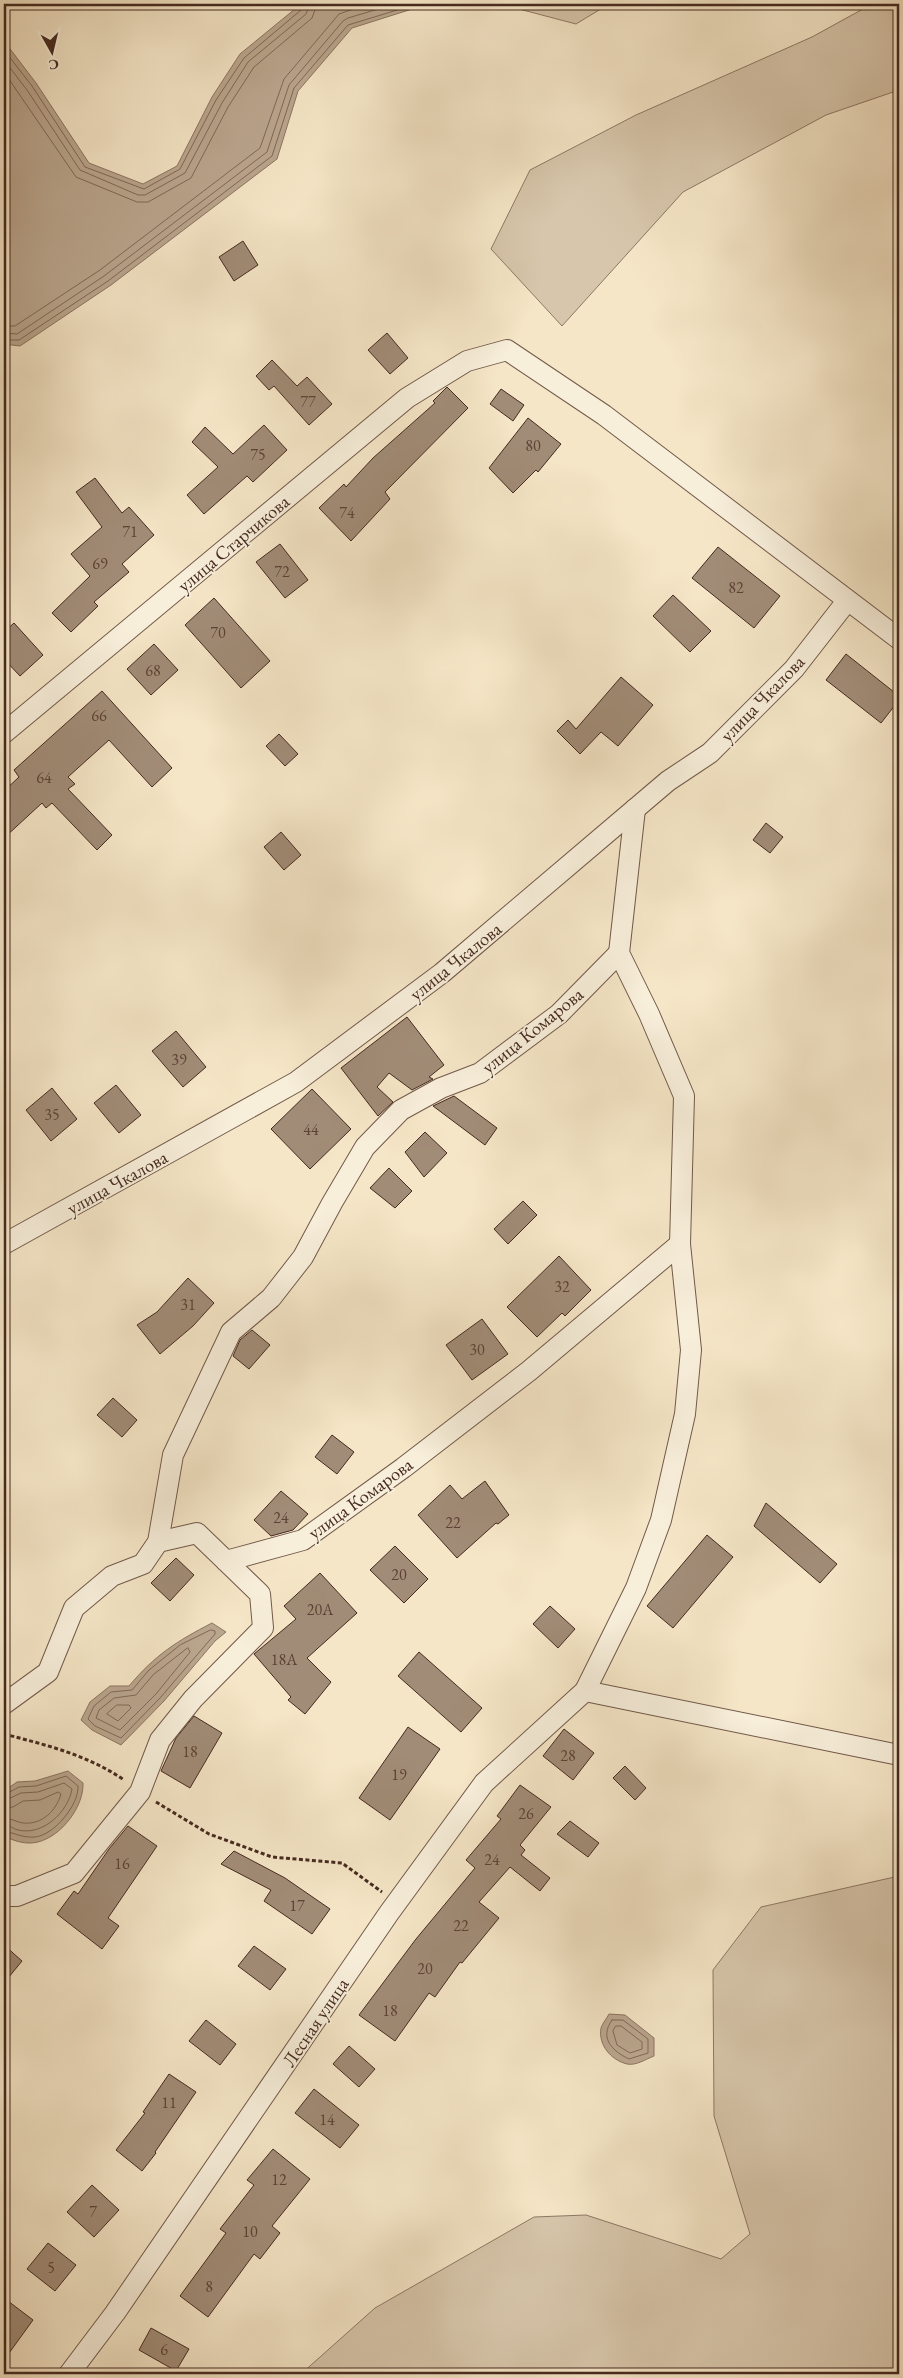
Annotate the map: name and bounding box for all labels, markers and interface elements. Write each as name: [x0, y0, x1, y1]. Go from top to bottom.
north arrow: [28, 28, 78, 78]
text: С: [48, 55, 60, 74]
house number: 77: [300, 391, 316, 412]
house number: 80: [525, 435, 541, 456]
house number: 75: [250, 444, 266, 465]
street label: улица Старчикова: [172, 489, 295, 598]
house number: 74: [339, 502, 355, 523]
house number: 71: [122, 521, 138, 542]
house number: 69: [92, 553, 108, 574]
house number: 72: [274, 561, 290, 582]
house number: 82: [728, 577, 744, 598]
house number: 70: [210, 622, 226, 643]
street label: улица Чкалова: [715, 649, 810, 747]
house number: 68: [145, 660, 161, 681]
house number: 66: [91, 705, 107, 726]
house number: 64: [36, 767, 52, 788]
street label: улица Чкалова: [404, 916, 507, 1006]
street label: улица Комарова: [476, 981, 589, 1079]
house number: 39: [171, 1049, 187, 1070]
house number: 35: [44, 1104, 60, 1125]
house number: 44: [303, 1119, 319, 1140]
street label: улица Чкалова: [62, 1144, 172, 1220]
house number: 32: [554, 1276, 570, 1297]
house number: 31: [180, 1294, 196, 1315]
house number: 30: [469, 1339, 485, 1360]
street label: улица Комарова: [303, 1452, 418, 1545]
house number: 24: [273, 1507, 289, 1528]
house number: 22: [445, 1512, 461, 1533]
house number: 20: [391, 1564, 407, 1585]
house number: 20А: [307, 1599, 334, 1620]
house number: 18А: [271, 1649, 298, 1670]
house number: 18: [182, 1741, 198, 1762]
house number: 28: [560, 1745, 576, 1766]
house number: 19: [391, 1764, 407, 1785]
house number: 26: [518, 1803, 534, 1824]
house number: 24: [484, 1849, 500, 1870]
house number: 16: [114, 1853, 130, 1874]
house number: 17: [289, 1895, 305, 1916]
house number: 22: [453, 1915, 469, 1936]
house number: 20: [417, 1958, 433, 1979]
street label: Лесная улица: [276, 1973, 355, 2072]
house number: 18: [382, 2000, 398, 2021]
house number: 11: [161, 2092, 177, 2113]
house number: 14: [319, 2109, 335, 2130]
house number: 12: [271, 2169, 287, 2190]
house number: 7: [89, 2201, 97, 2222]
house number: 10: [242, 2221, 258, 2242]
house number: 5: [47, 2257, 55, 2278]
house number: 8: [205, 2276, 213, 2297]
house number: 6: [160, 2339, 168, 2360]

